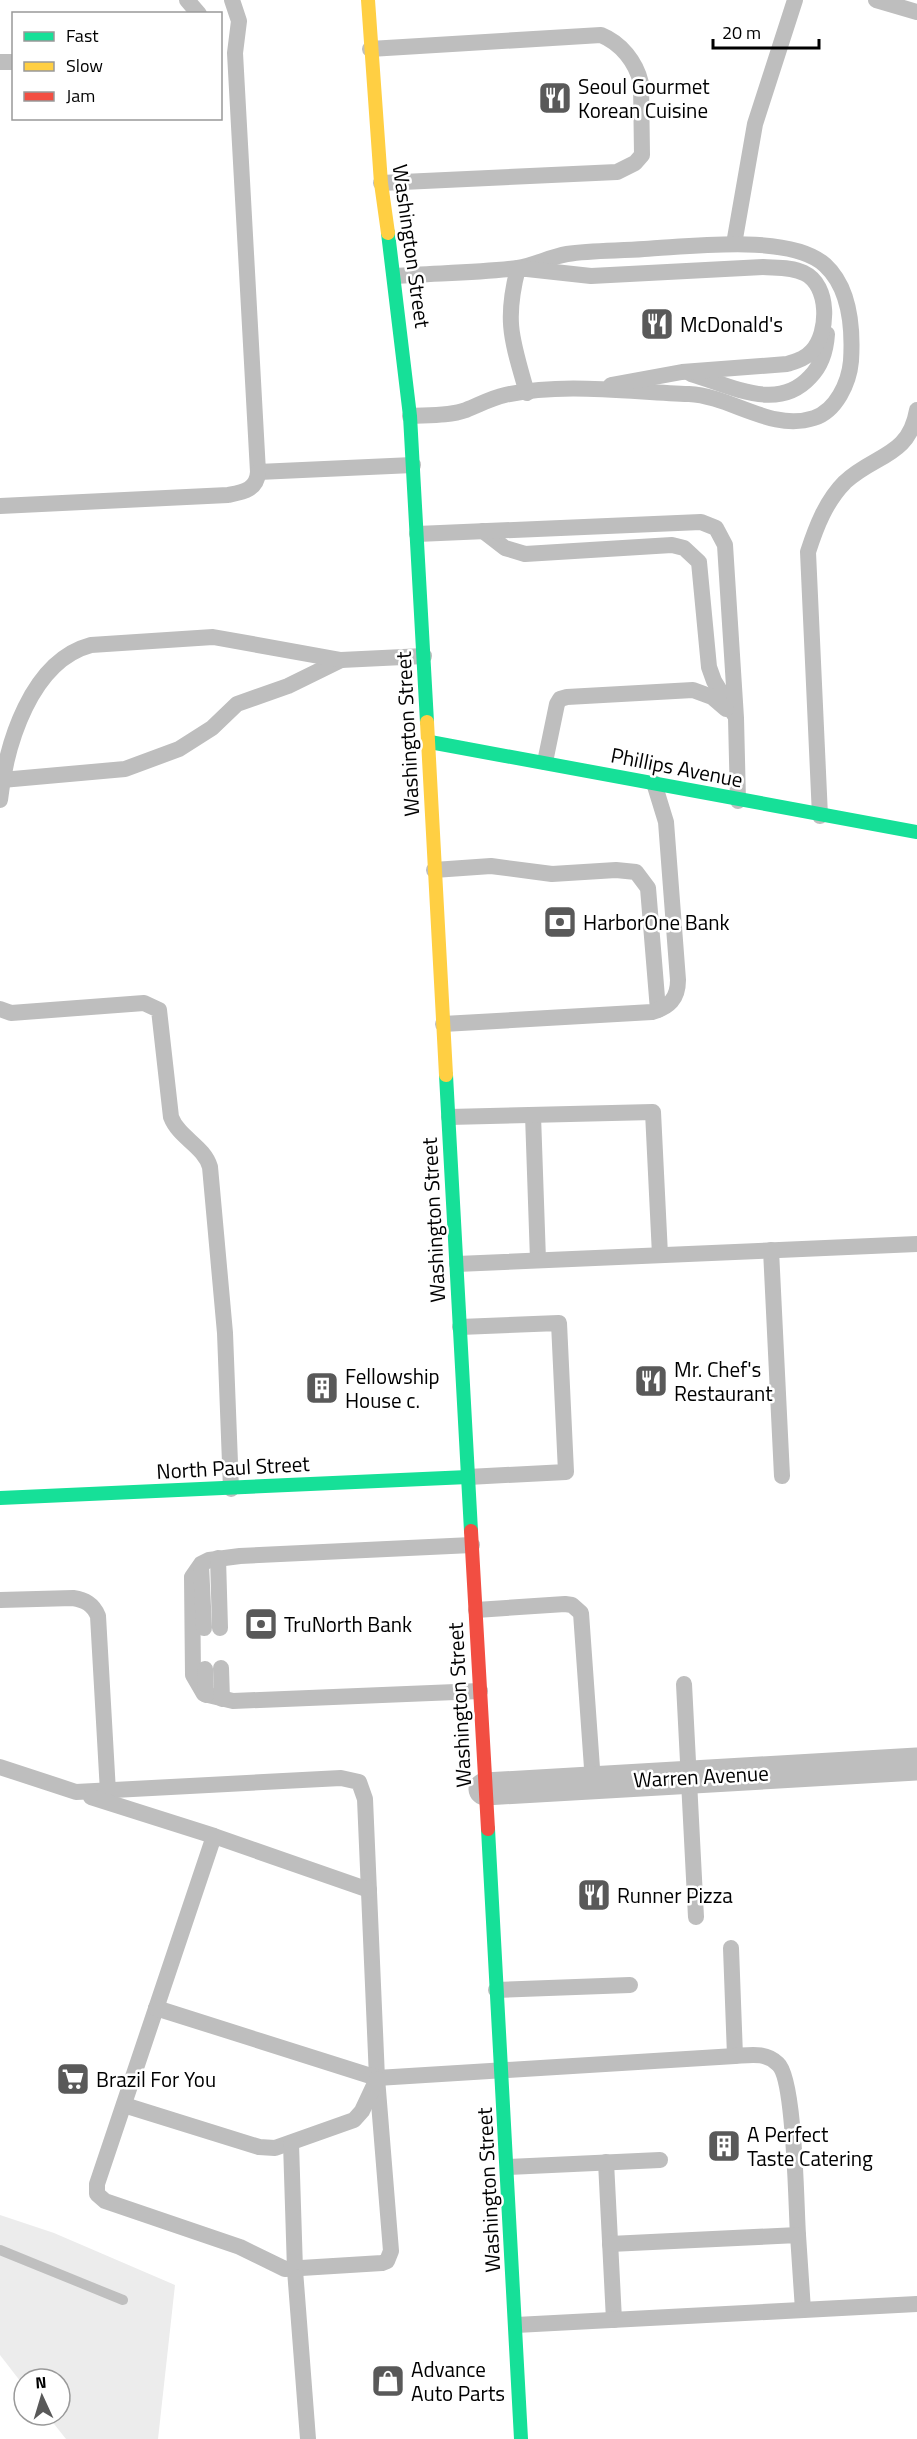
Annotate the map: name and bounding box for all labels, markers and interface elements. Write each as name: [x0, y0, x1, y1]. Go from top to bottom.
legend: [12, 12, 222, 120]
scale bar: [713, 12, 820, 50]
text: 20 m: [722, 19, 761, 46]
text: Fast: [66, 22, 99, 49]
text: Slow: [66, 52, 103, 79]
place label: Seoul Gourmet Korean Cuisine: [578, 70, 710, 126]
restaurant icon: Seoul Gourmet Korean Cuisine: [537, 80, 573, 116]
text: Jam: [66, 82, 95, 109]
street label: Washington Street: [385, 162, 439, 331]
restaurant icon: McDonald's: [639, 306, 675, 342]
place label: McDonald's: [680, 308, 783, 340]
street label: Washington Street: [387, 650, 427, 817]
street label: Phillips Avenue: [608, 739, 746, 795]
bank icon: HarborOne Bank: [542, 904, 578, 940]
place label: HarborOne Bank: [583, 906, 730, 938]
street label: Washington Street: [413, 1136, 453, 1303]
place label: Mr. Chef's Restaurant: [674, 1353, 773, 1409]
place label: Fellowship House c.: [345, 1360, 440, 1416]
restaurant icon: Mr. Chef's Restaurant: [633, 1363, 669, 1399]
building icon: Fellowship House c.: [304, 1370, 340, 1406]
street label: North Paul Street: [156, 1447, 311, 1487]
bank icon: TruNorth Bank: [243, 1606, 279, 1642]
place label: TruNorth Bank: [284, 1608, 412, 1640]
street label: Washington Street: [439, 1621, 479, 1788]
street label: Warren Avenue: [633, 1756, 769, 1796]
restaurant icon: Runner Pizza: [576, 1877, 612, 1913]
place label: Runner Pizza: [617, 1879, 733, 1911]
supermarket icon: Brazil For You: [55, 2061, 91, 2097]
place label: Brazil For You: [96, 2063, 216, 2095]
street label: Washington Street: [468, 2106, 508, 2273]
place label: A Perfect Taste Catering: [747, 2118, 873, 2174]
building icon: A Perfect Taste Catering: [706, 2128, 742, 2164]
place label: Advance Auto Parts: [411, 2353, 505, 2409]
shop icon: Advance Auto Parts: [370, 2363, 406, 2399]
north arrow: [12, 2367, 72, 2427]
text: N: [35, 2370, 47, 2394]

